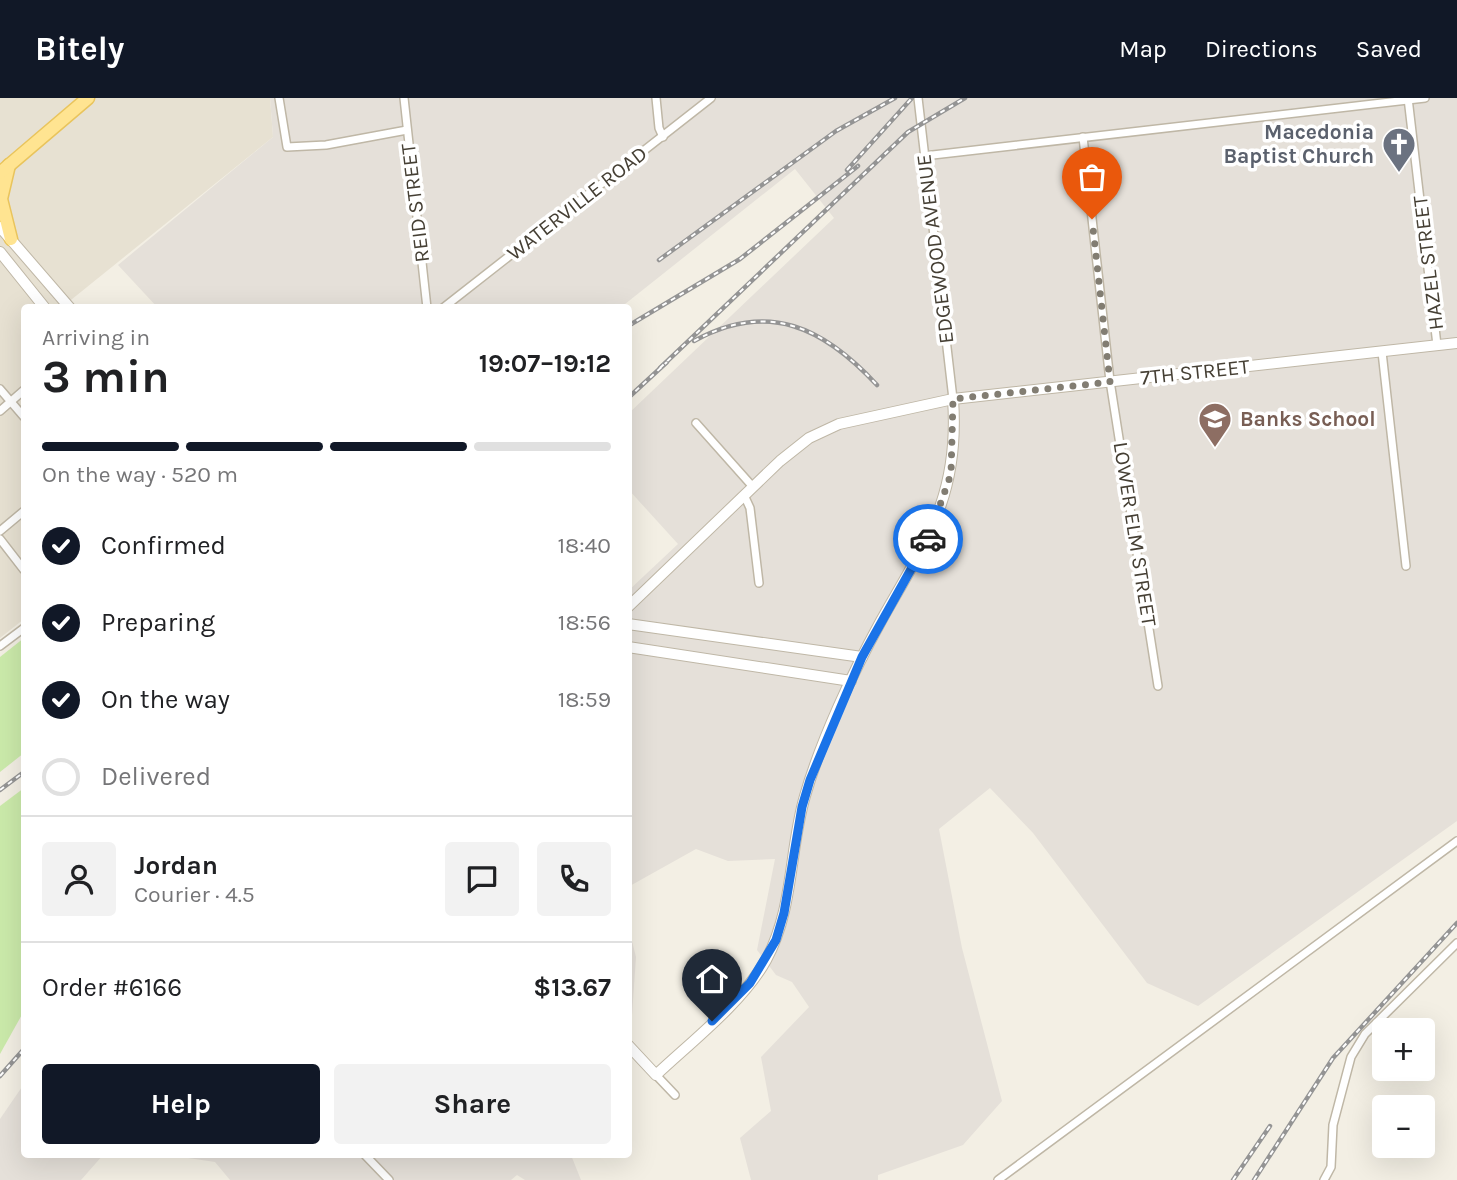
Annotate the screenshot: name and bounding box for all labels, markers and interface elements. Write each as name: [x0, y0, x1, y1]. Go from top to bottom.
text: Bitely: [35, 30, 124, 68]
text: Map: [1119, 35, 1167, 63]
text: Directions: [1205, 35, 1318, 63]
text: Saved: [1356, 35, 1422, 63]
place label: Macedonia Baptist Church: [1223, 120, 1374, 168]
church icon: Macedonia Baptist Church: [1380, 125, 1418, 174]
street label: WATERVILLE ROAD: [502, 141, 652, 265]
street label: REID STREET: [396, 142, 434, 264]
pin: [1062, 147, 1122, 219]
street label: EDGEWOOD AVENUE: [911, 153, 959, 345]
icon: bag: [1073, 158, 1111, 196]
street label: HAZEL STREET: [1408, 194, 1448, 332]
text: Arriving in: [42, 324, 150, 351]
text: 19:07–19:12: [479, 348, 611, 379]
text: 3 min: [42, 350, 170, 404]
street label: 7TH STREET: [1139, 354, 1251, 390]
school or university icon: Banks School: [1196, 400, 1234, 449]
place label: Banks School: [1240, 407, 1376, 431]
street label: LOWER ELM STREET: [1109, 440, 1162, 628]
text: On the way · 520 m: [42, 461, 238, 488]
courier: [893, 504, 963, 574]
icon: car: [909, 520, 947, 558]
icon: check: [42, 527, 80, 565]
text: Confirmed: [101, 530, 226, 561]
text: 18:40: [557, 532, 611, 559]
icon: check: [42, 604, 80, 642]
text: Preparing: [101, 607, 215, 638]
text: 18:56: [558, 609, 611, 636]
icon: check: [42, 681, 80, 719]
text: On the way: [101, 684, 230, 715]
text: 18:59: [558, 686, 611, 713]
text: Delivered: [101, 761, 211, 792]
button: person: [42, 842, 116, 916]
button: chat: [445, 842, 519, 916]
button: phone: [537, 842, 611, 916]
text: Jordan: [134, 850, 218, 881]
text: Courier · 4.5: [134, 881, 255, 908]
pin: [682, 949, 742, 1021]
icon: home: [693, 960, 731, 998]
text: Order #6166: [42, 972, 182, 1003]
text: $13.67: [533, 972, 611, 1003]
map controls: [1372, 1018, 1435, 1158]
button: +: [1372, 1018, 1435, 1081]
button: Help: [42, 1064, 320, 1144]
button: Share: [334, 1064, 611, 1144]
button: −: [1372, 1095, 1435, 1158]

